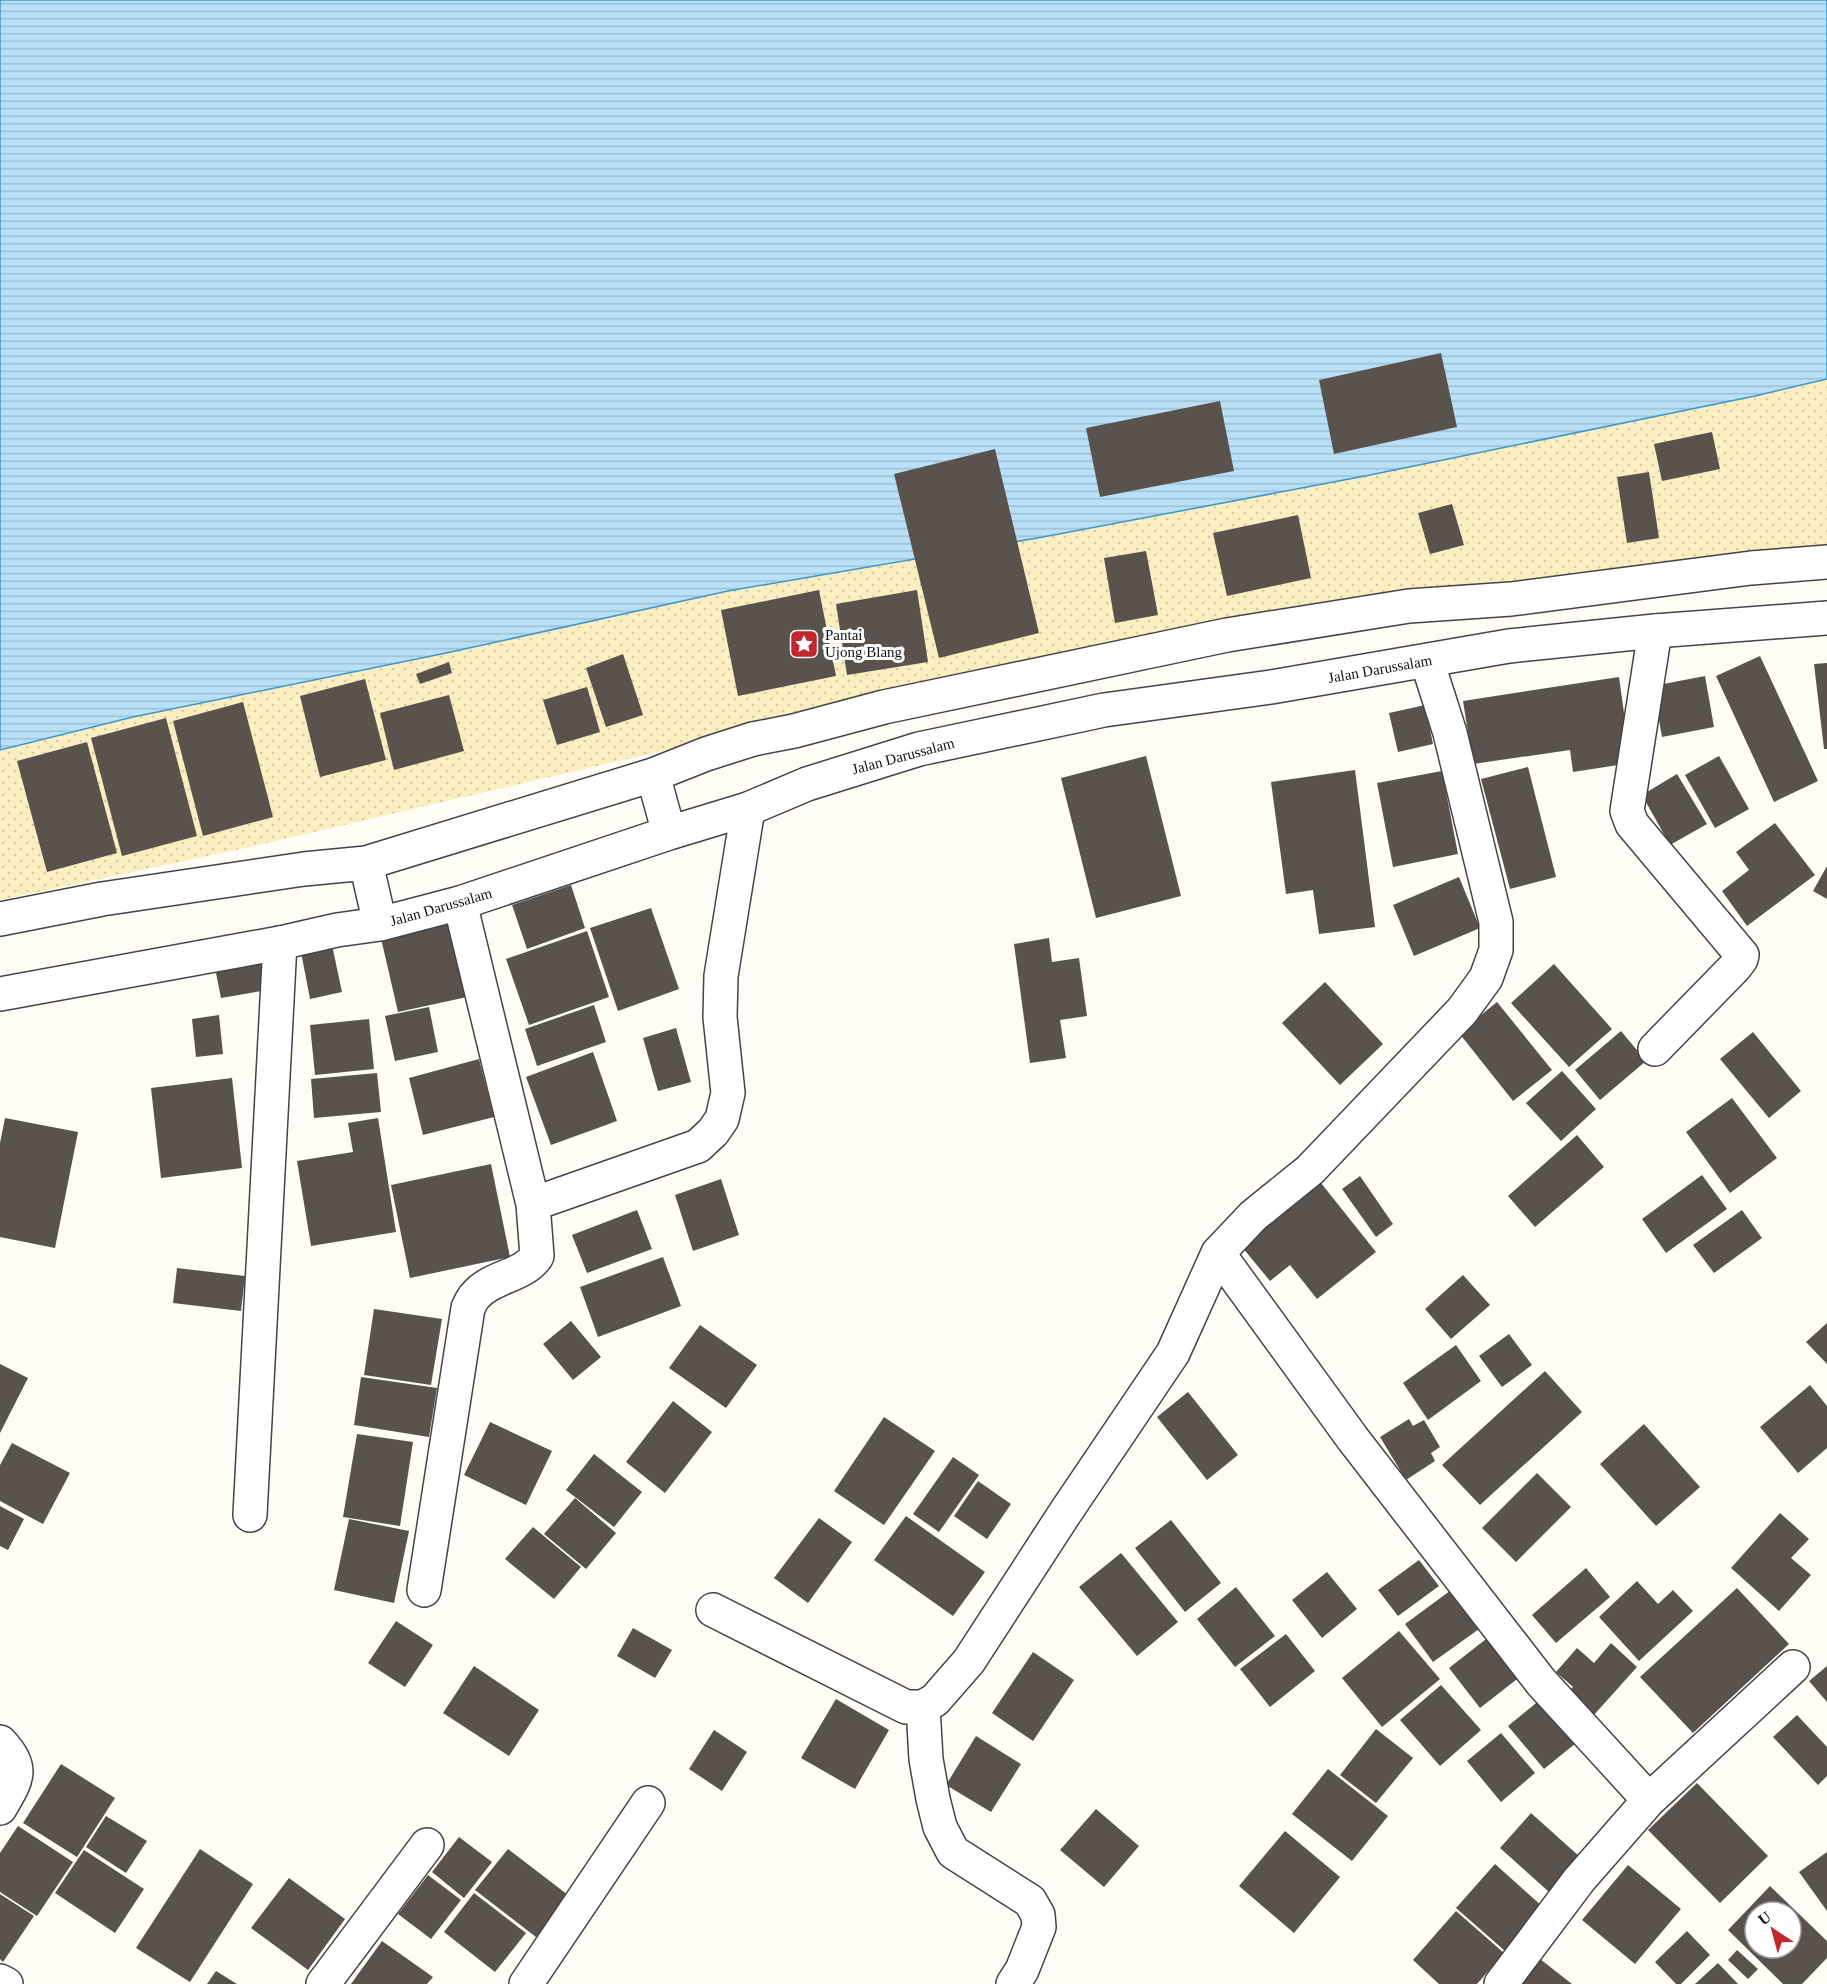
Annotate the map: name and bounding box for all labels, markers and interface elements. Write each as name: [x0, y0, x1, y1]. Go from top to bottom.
place label: Pantai Ujong Blang: [825, 627, 903, 660]
place icon: Pantai Ujong Blang: [788, 628, 820, 660]
street label: Jalan Darussalam: [1327, 652, 1434, 686]
street label: Jalan Darussalam: [850, 735, 956, 777]
street label: Jalan Darussalam: [388, 885, 494, 929]
north arrow: [1743, 1900, 1803, 1960]
text: U: [1755, 1908, 1775, 1929]

